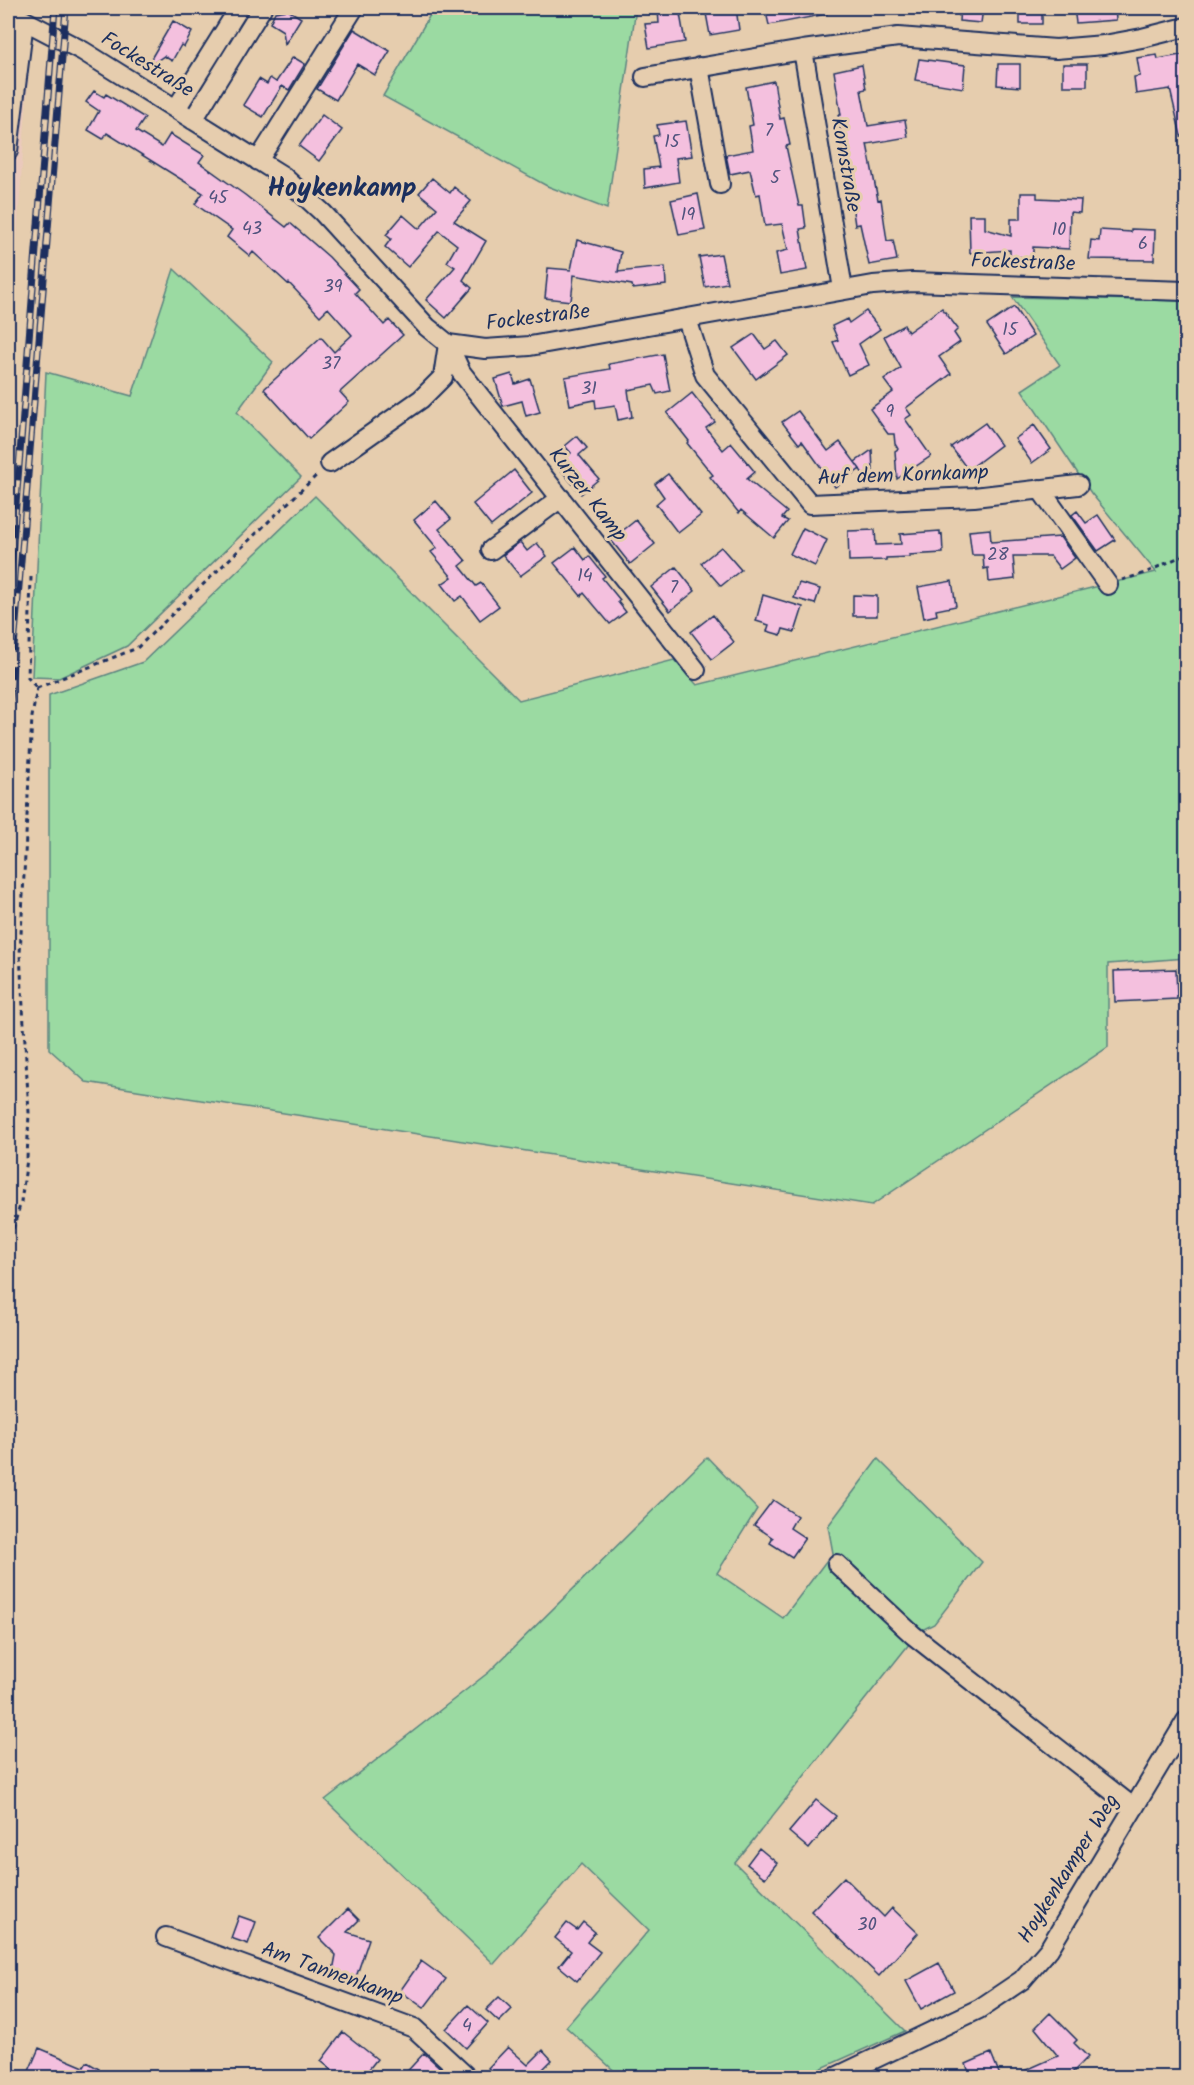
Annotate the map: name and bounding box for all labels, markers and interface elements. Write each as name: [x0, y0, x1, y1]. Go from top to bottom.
street label: Fockestraße: [94, 23, 201, 107]
street label: Kornstraße: [820, 115, 870, 216]
house number: 7: [765, 117, 774, 146]
house number: 15: [664, 128, 681, 157]
house number: 5: [770, 164, 781, 193]
district label: Hoykenkamp: [267, 167, 417, 210]
house number: 45: [208, 184, 229, 213]
house number: 19: [681, 201, 695, 230]
house number: 43: [242, 215, 262, 244]
house number: 10: [1052, 216, 1066, 245]
house number: 6: [1138, 230, 1148, 259]
street label: Fockestraße: [970, 245, 1076, 281]
house number: 39: [323, 273, 343, 302]
street label: Fockestraße: [484, 295, 593, 341]
house number: 15: [1002, 316, 1019, 345]
house number: 37: [322, 350, 341, 379]
house number: 31: [581, 375, 597, 404]
house number: 9: [886, 398, 895, 427]
street label: Kurzer Kamp: [539, 440, 635, 550]
street label: Auf dem Kornkamp: [817, 457, 989, 495]
house number: 28: [987, 541, 1009, 570]
house number: 14: [577, 562, 593, 591]
house number: 7: [670, 574, 679, 603]
street label: Hoykenkamper Weg: [1010, 1788, 1128, 1950]
house number: 30: [857, 1911, 877, 1940]
street label: Am Tannenkamp: [257, 1933, 407, 2015]
house number: 4: [462, 2012, 472, 2041]

